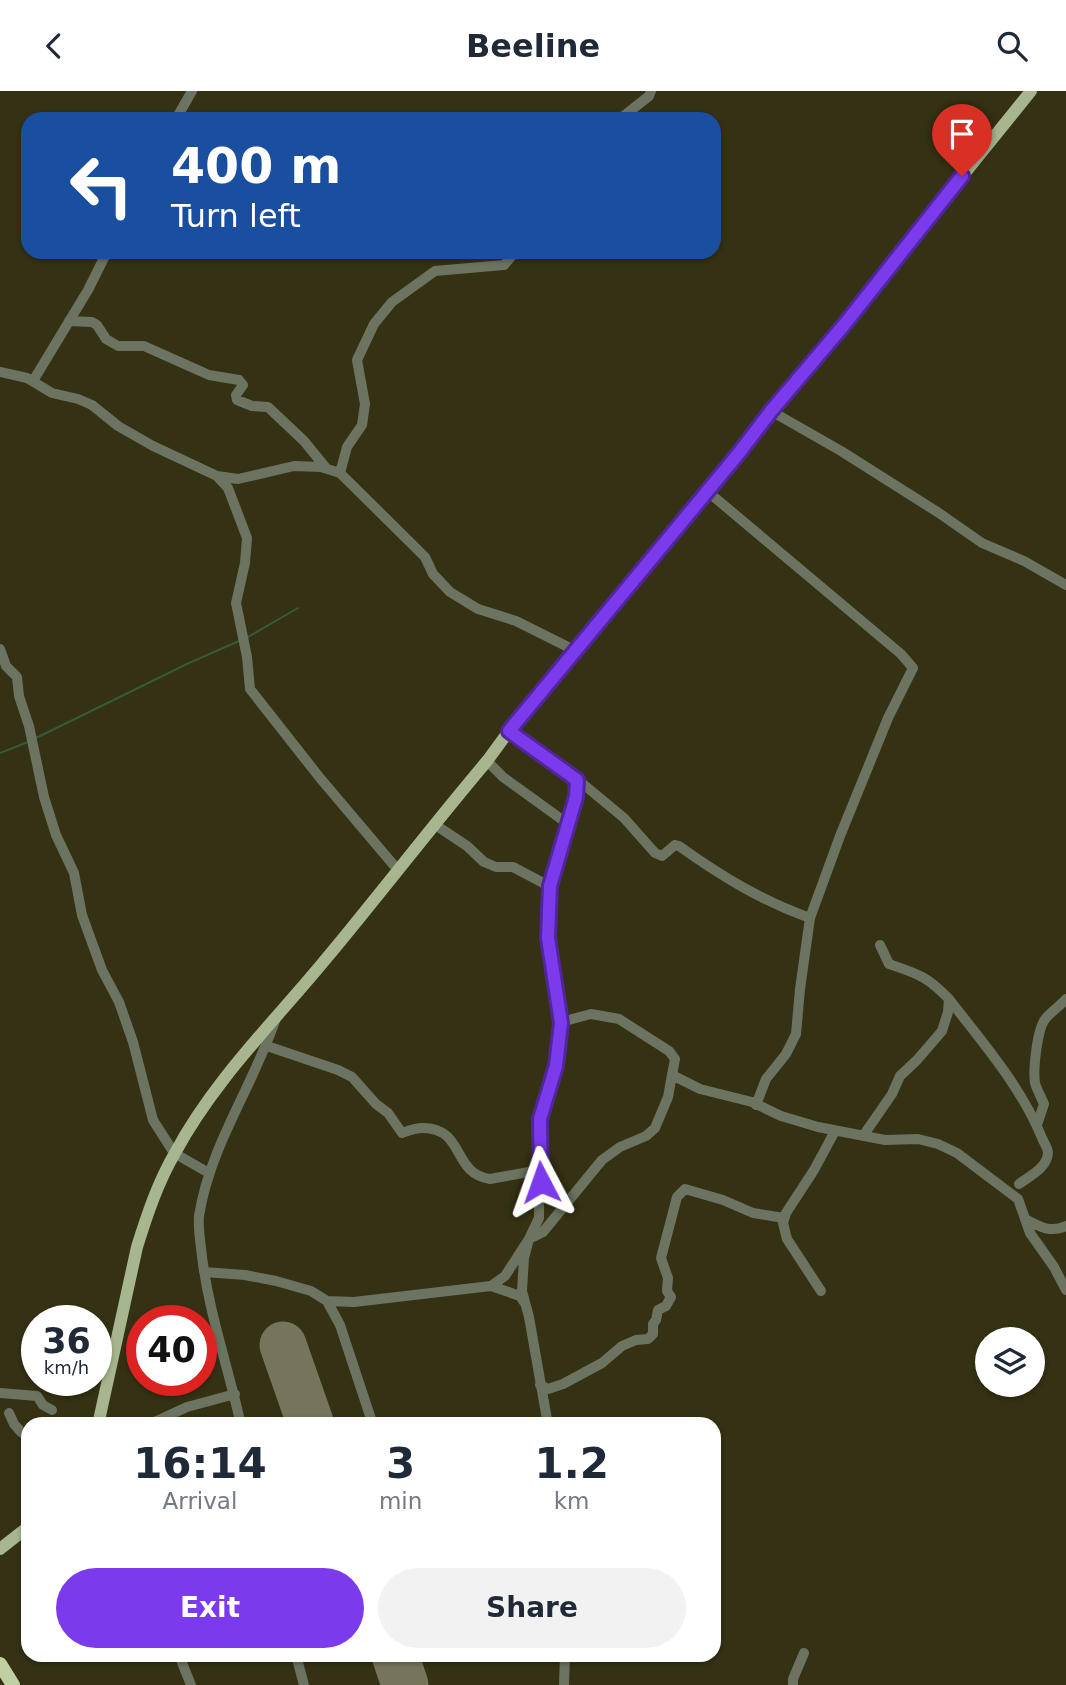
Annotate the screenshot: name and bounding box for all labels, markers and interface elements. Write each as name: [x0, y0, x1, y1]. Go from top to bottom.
icon: back: [35, 27, 73, 65]
text: Beeline: [466, 27, 600, 65]
icon: search: [993, 27, 1031, 65]
pin: [932, 104, 992, 176]
icon: arrive: [943, 115, 981, 153]
text: 400 m: [171, 138, 341, 195]
icon: left: [56, 140, 147, 231]
text: Turn left: [171, 197, 301, 235]
position arrow: [504, 1145, 578, 1219]
speed limit sign: 40: [126, 1305, 217, 1396]
text: 36: [42, 1321, 91, 1361]
map controls: [975, 1327, 1045, 1397]
button: layers: [975, 1327, 1045, 1397]
text: km/h: [44, 1357, 89, 1378]
text: 16:14: [133, 1439, 267, 1488]
text: 3: [386, 1439, 415, 1488]
text: 1.2: [534, 1439, 609, 1488]
text: Arrival: [163, 1488, 237, 1514]
text: min: [379, 1488, 422, 1514]
text: km: [554, 1488, 590, 1514]
button: Exit: [56, 1568, 364, 1648]
button: Share: [378, 1568, 686, 1648]

